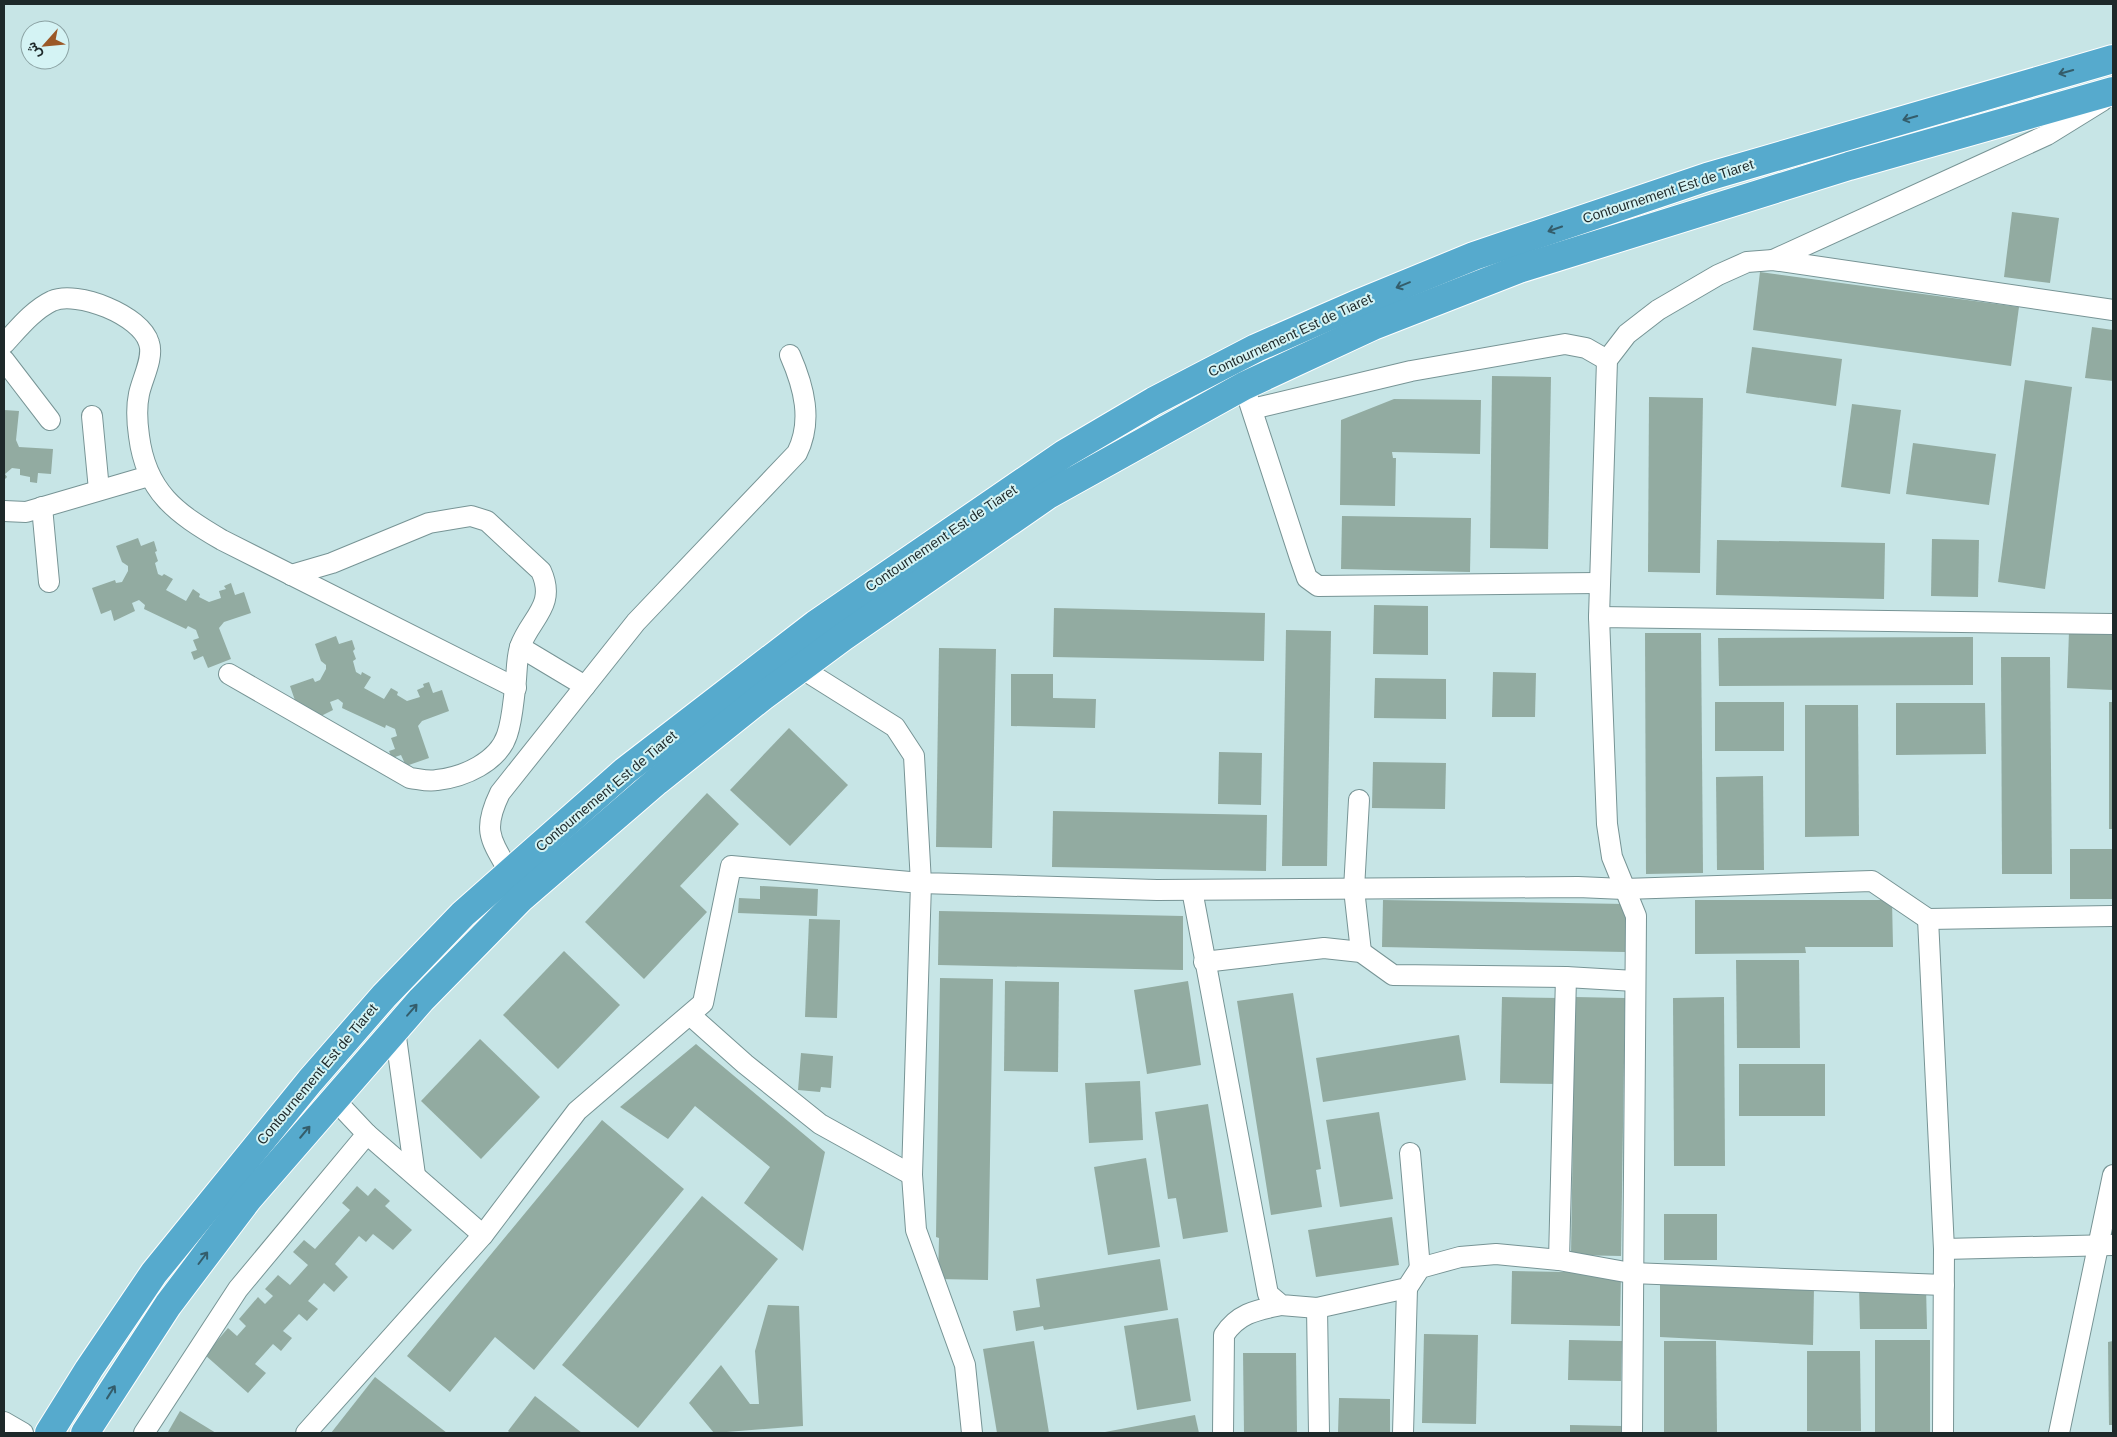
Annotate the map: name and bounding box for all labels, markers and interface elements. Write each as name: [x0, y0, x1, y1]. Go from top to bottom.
north arrow: [20, 20, 70, 70]
text: ش: [22, 39, 45, 62]
one-way arrow: [2059, 68, 2075, 78]
one-way arrow: [1903, 113, 1919, 123]
street label: Contournement Est de Tiaret: [1580, 156, 1756, 226]
one-way arrow: [1548, 225, 1563, 234]
one-way arrow: [1396, 281, 1411, 290]
street label: Contournement Est de Tiaret: [1206, 290, 1375, 380]
street label: Contournement Est de Tiaret: [862, 481, 1020, 595]
street label: Contournement Est de Tiaret: [532, 727, 680, 855]
street label: Contournement Est de Tiaret: [253, 1000, 381, 1148]
one-way arrow: [407, 1003, 418, 1016]
one-way arrow: [300, 1126, 311, 1139]
one-way arrow: [197, 1252, 208, 1265]
one-way arrow: [105, 1385, 116, 1399]

